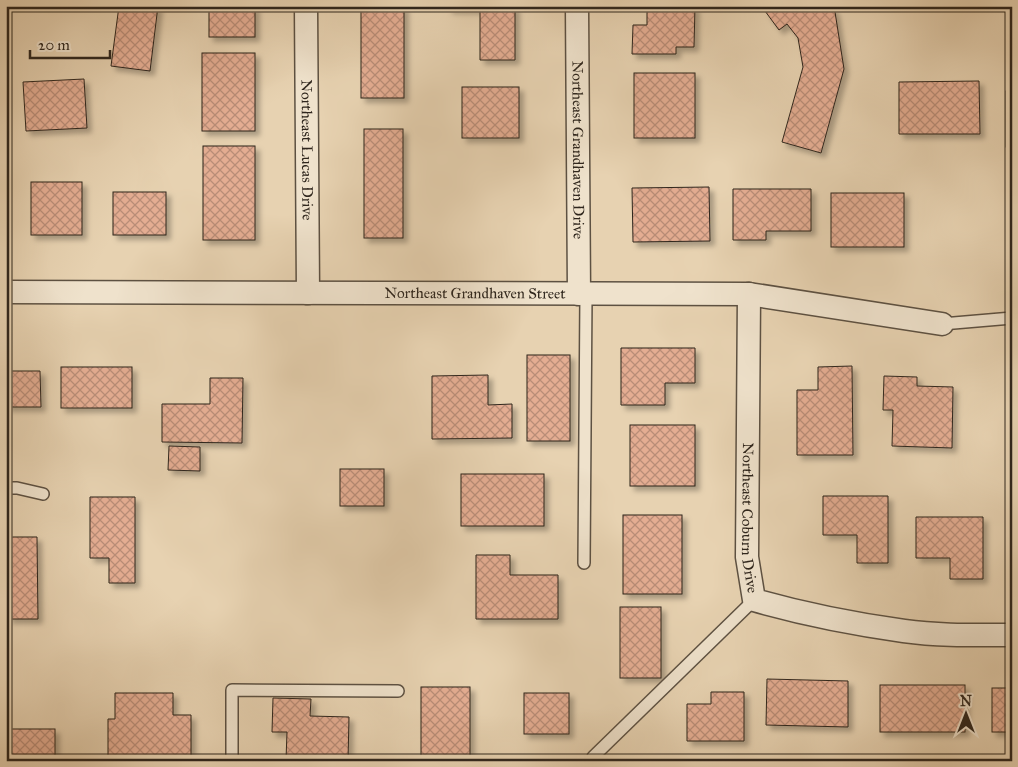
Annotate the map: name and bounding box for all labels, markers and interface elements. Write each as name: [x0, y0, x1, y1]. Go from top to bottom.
scale bar: [30, 28, 110, 60]
text: 20 m: [38, 36, 70, 54]
street label: Northeast Grandhaven Drive: [568, 61, 588, 239]
street label: Northeast Lucas Drive: [298, 79, 316, 221]
street label: Northeast Grandhaven Street: [384, 284, 566, 303]
street label: Northeast Coburn Drive: [738, 443, 762, 594]
north arrow: [940, 690, 990, 740]
text: N: [960, 693, 972, 710]

